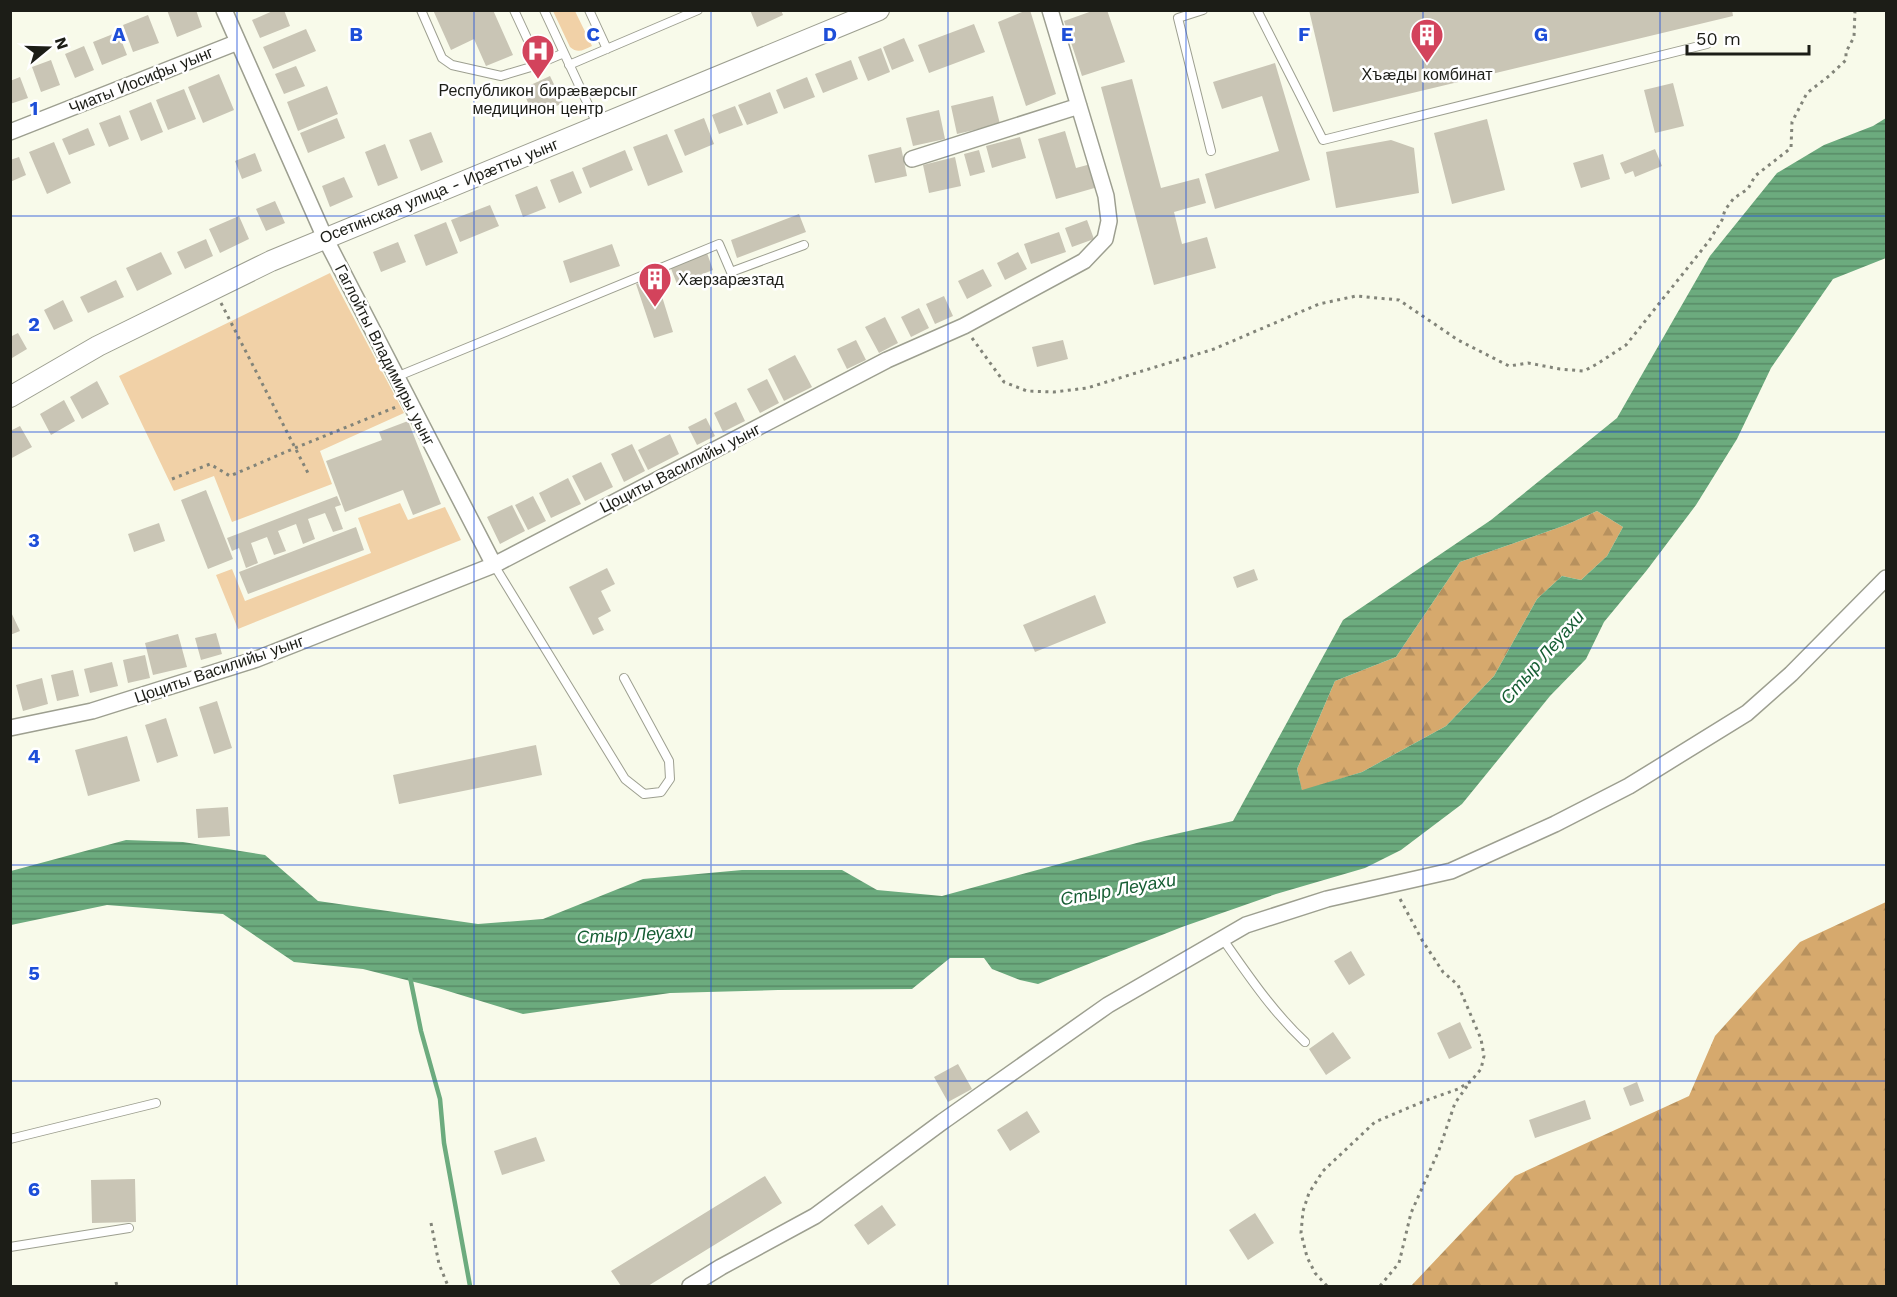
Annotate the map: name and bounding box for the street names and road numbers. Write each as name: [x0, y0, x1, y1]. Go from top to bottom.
street label: Чиаты Иосифы уынг: [66, 42, 216, 118]
street label: Осетинская улица - Ирæтты уынг: [317, 134, 561, 248]
street label: Гаглойты Владимиры уынг: [331, 261, 439, 449]
street label: Цоциты Василийы уынг: [596, 419, 764, 517]
street label: Цоциты Василийы уынг: [132, 631, 306, 707]

